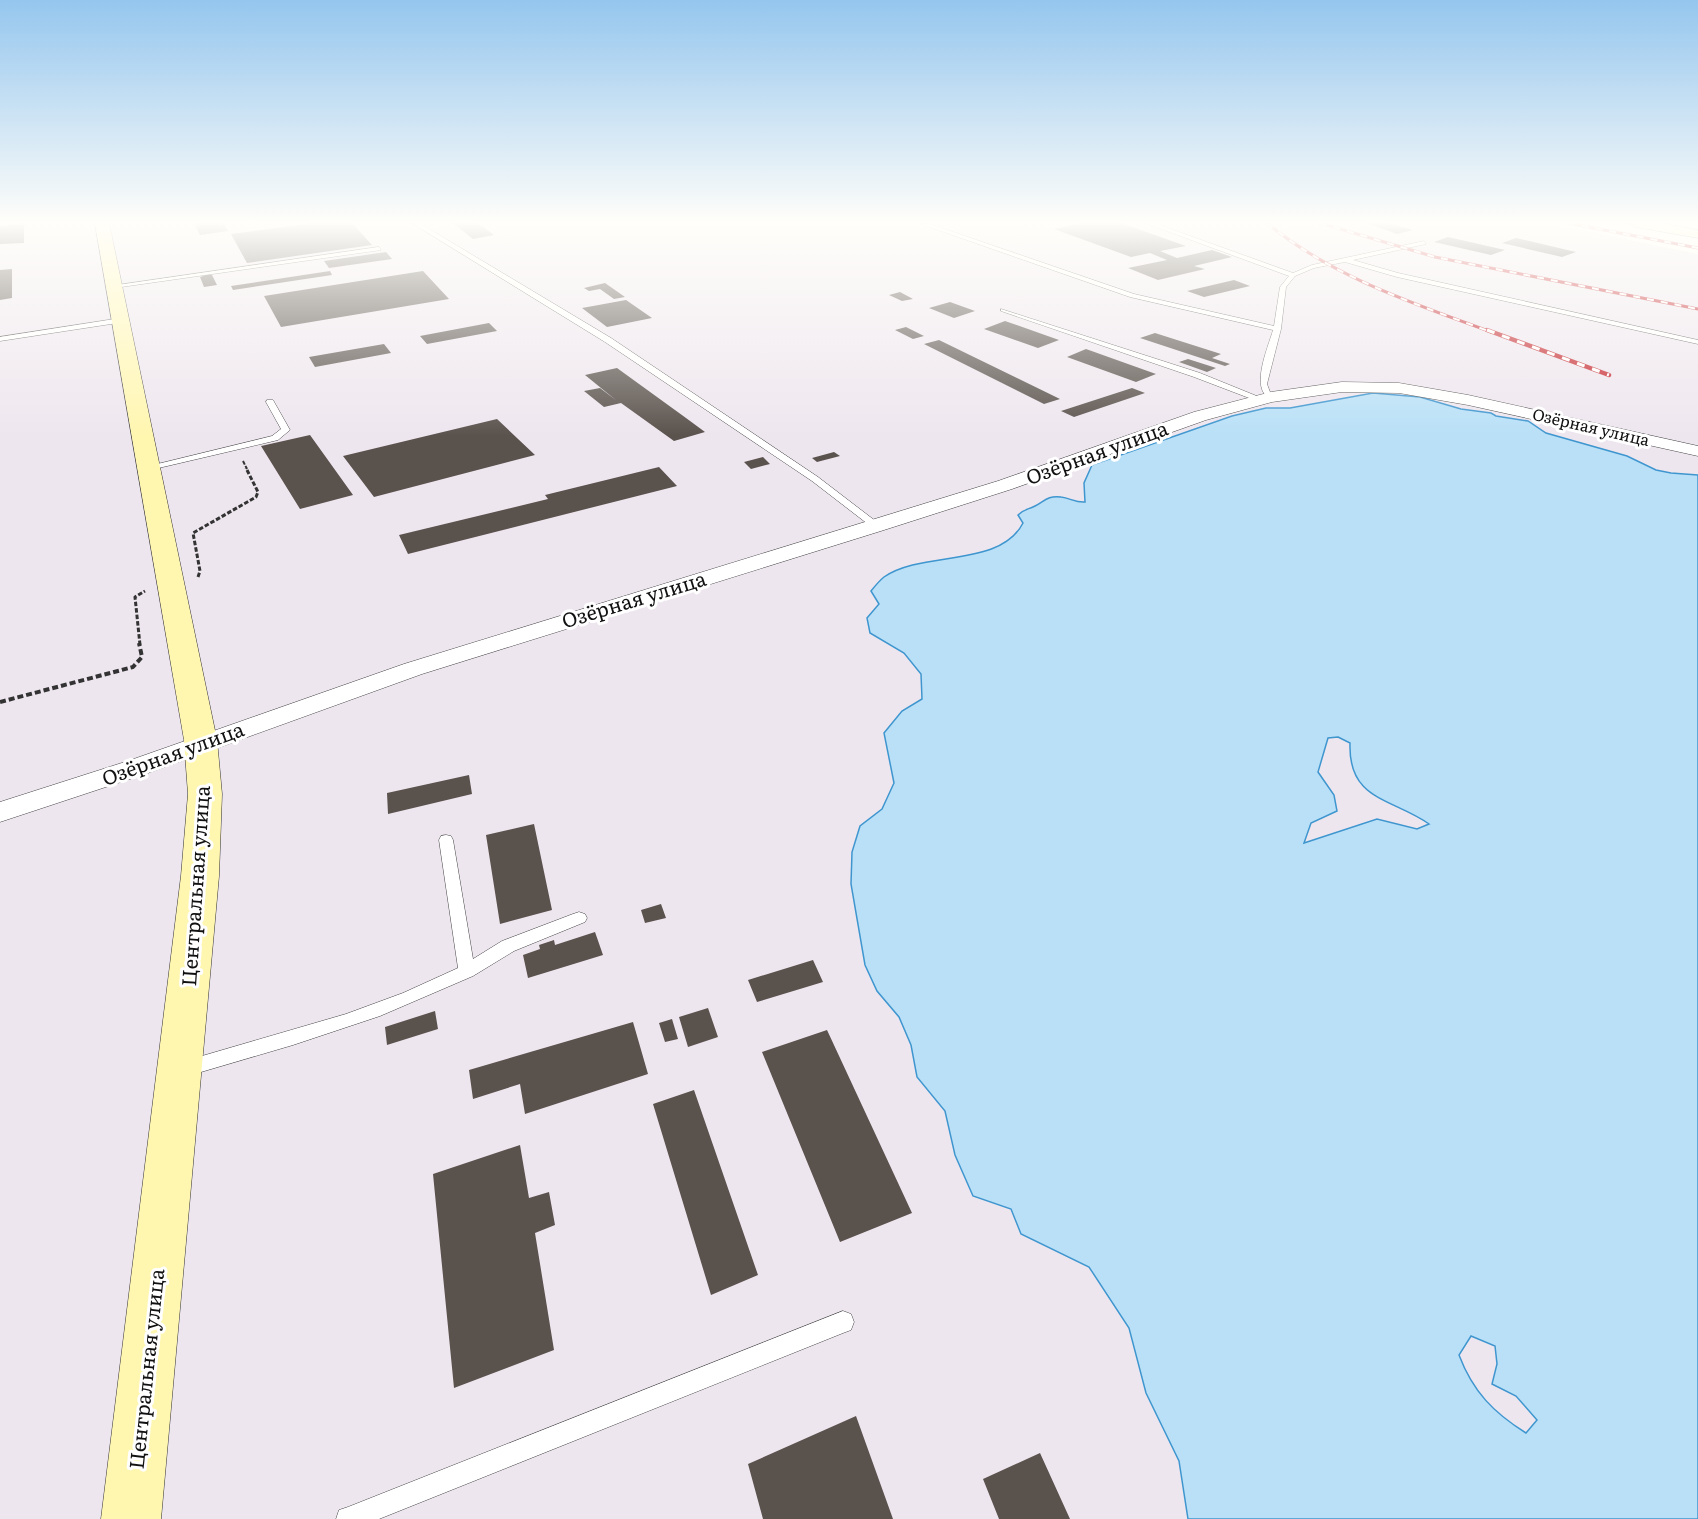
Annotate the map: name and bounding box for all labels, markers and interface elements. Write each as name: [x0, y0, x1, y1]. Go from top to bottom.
street label: Озёрная улица: [1530, 401, 1653, 451]
street label: Озёрная улица: [1021, 411, 1172, 491]
street label: Озёрная улица: [558, 562, 709, 634]
street label: Озёрная улица: [97, 712, 248, 792]
street label: Центральная улица: [172, 784, 216, 987]
street label: Центральная улица: [120, 1267, 170, 1470]

